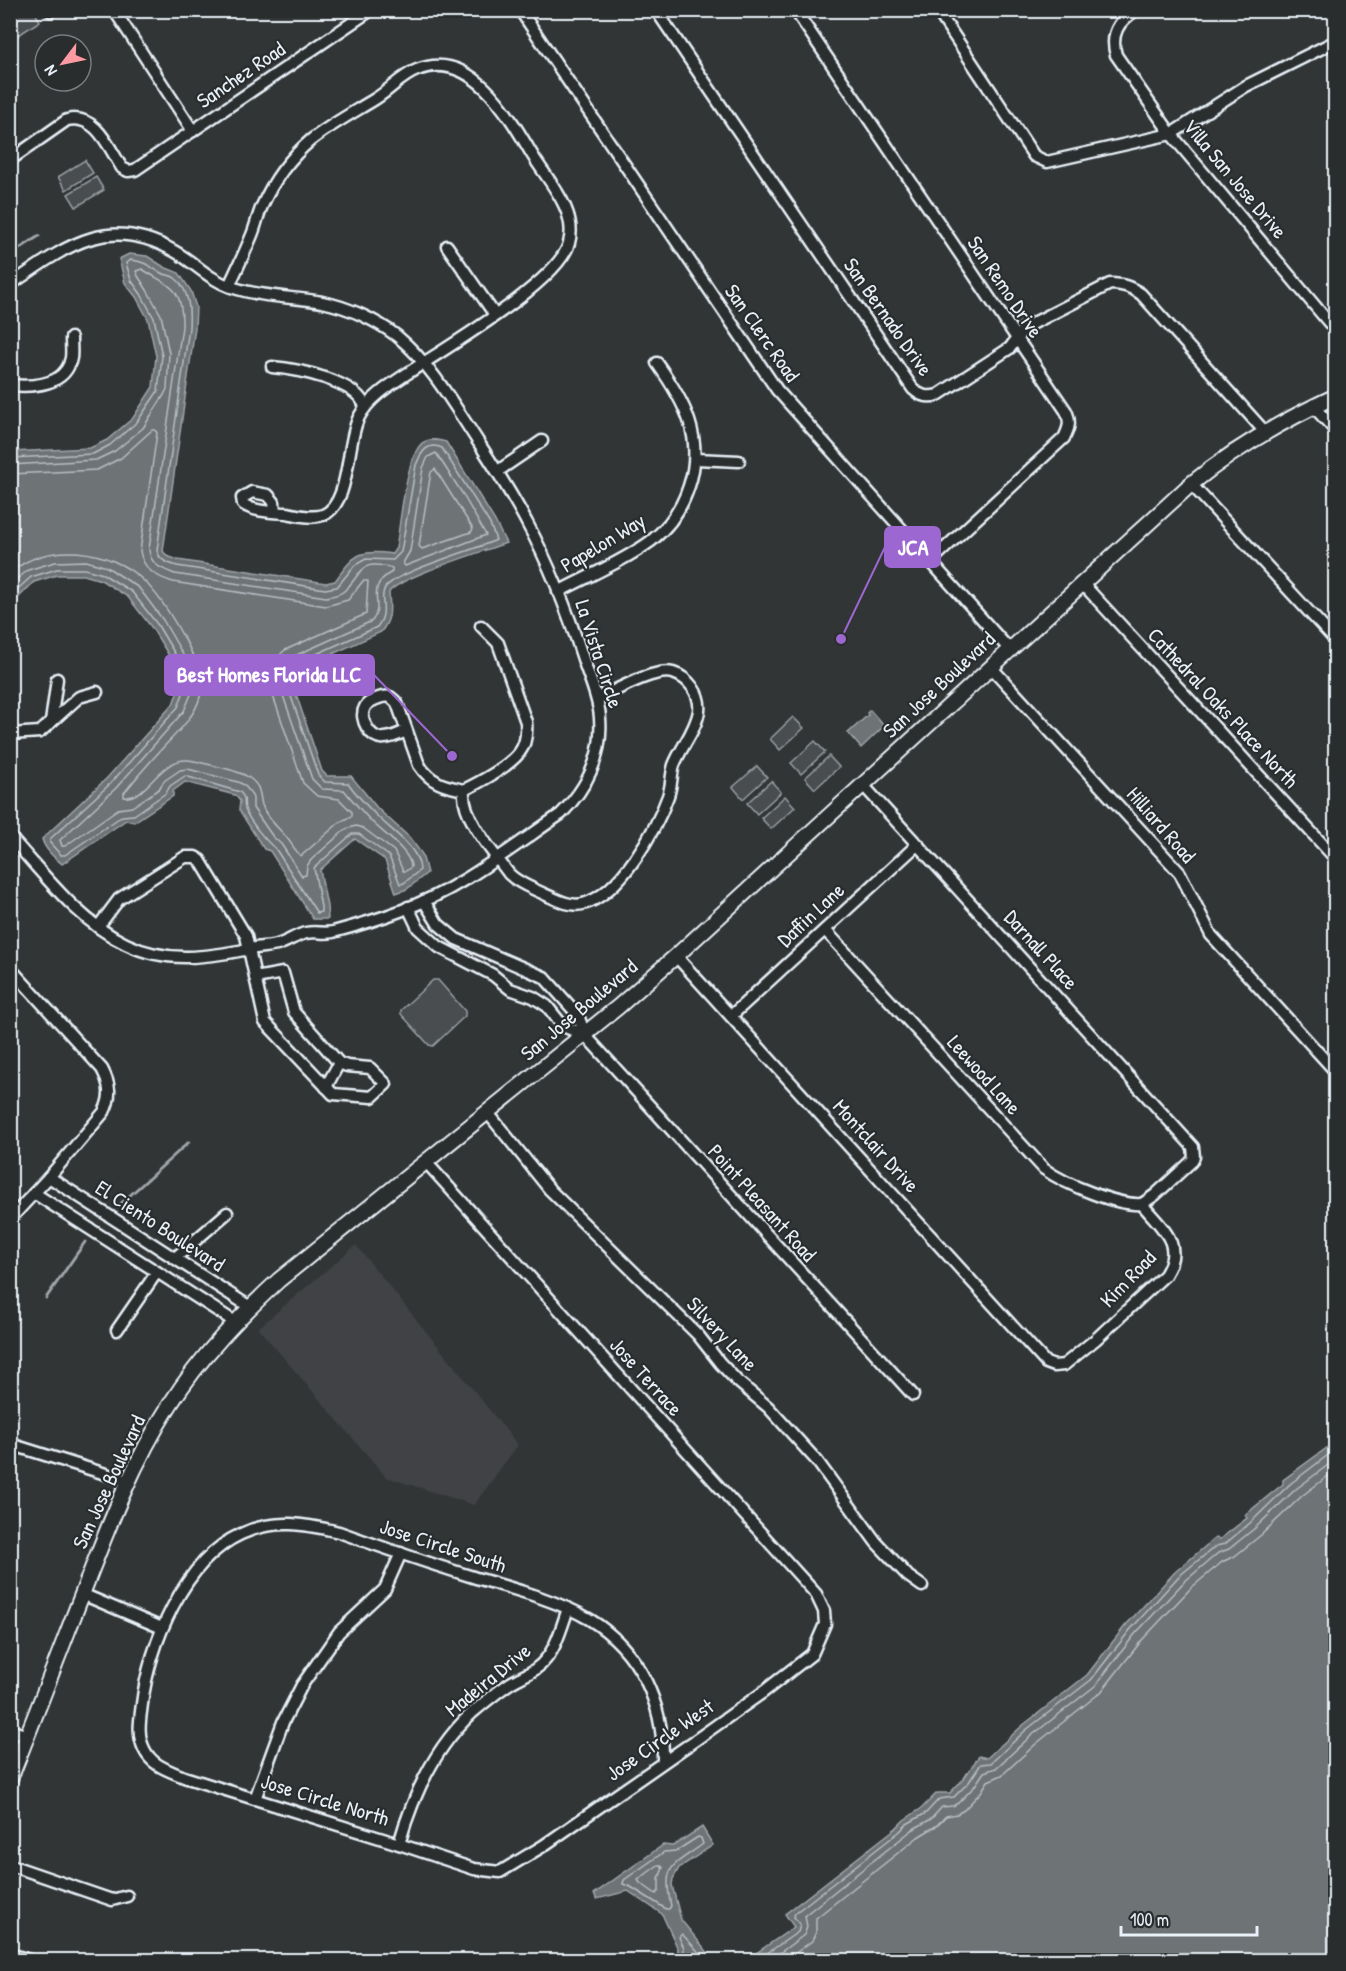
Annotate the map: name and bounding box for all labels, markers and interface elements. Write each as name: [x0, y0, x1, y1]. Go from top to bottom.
north arrow: [33, 33, 93, 93]
street label: Sanchez Road: [191, 34, 291, 115]
text: N: [38, 61, 62, 80]
street label: Villa San Jose Drive: [1177, 113, 1294, 245]
street label: San Remo Drive: [961, 230, 1050, 343]
street label: San Bernado Drive: [837, 252, 940, 382]
street label: San Clerc Road: [718, 278, 807, 387]
street label: Papelon Way: [555, 506, 651, 579]
callout: JCA: [885, 527, 940, 567]
text: JCA: [898, 532, 929, 562]
street label: La Vista Circle: [568, 596, 631, 712]
street label: Cathedral Oaks Place North: [1141, 621, 1306, 794]
street label: San Jose Boulevard: [876, 625, 1001, 744]
callout: Best Homes Florida LLC: [165, 655, 374, 695]
text: Best Homes Florida LLC: [177, 659, 361, 689]
street label: Hilliard Road: [1120, 780, 1203, 869]
street label: Daffin Lane: [771, 876, 851, 953]
street label: Darnall Place: [998, 903, 1085, 996]
street label: San Jose Boulevard: [514, 952, 643, 1067]
street label: Leewood Lane: [941, 1029, 1028, 1121]
street label: Montclair Drive: [827, 1093, 926, 1199]
street label: Point Pleasant Road: [702, 1137, 823, 1268]
street label: El Ciento Boulevard: [90, 1173, 230, 1278]
street label: Kim Road: [1093, 1244, 1162, 1314]
street label: Silvery Lane: [680, 1290, 764, 1377]
street label: Jose Terrace: [603, 1331, 689, 1422]
street label: San Jose Boulevard: [65, 1410, 152, 1553]
street label: Jose Circle South: [376, 1511, 510, 1580]
street label: Madeira Drive: [439, 1636, 537, 1723]
street label: Jose Circle West: [600, 1691, 720, 1787]
street label: Jose Circle North: [258, 1766, 393, 1833]
scale bar: [1121, 1899, 1258, 1937]
text: 100 m: [1130, 1907, 1169, 1932]

